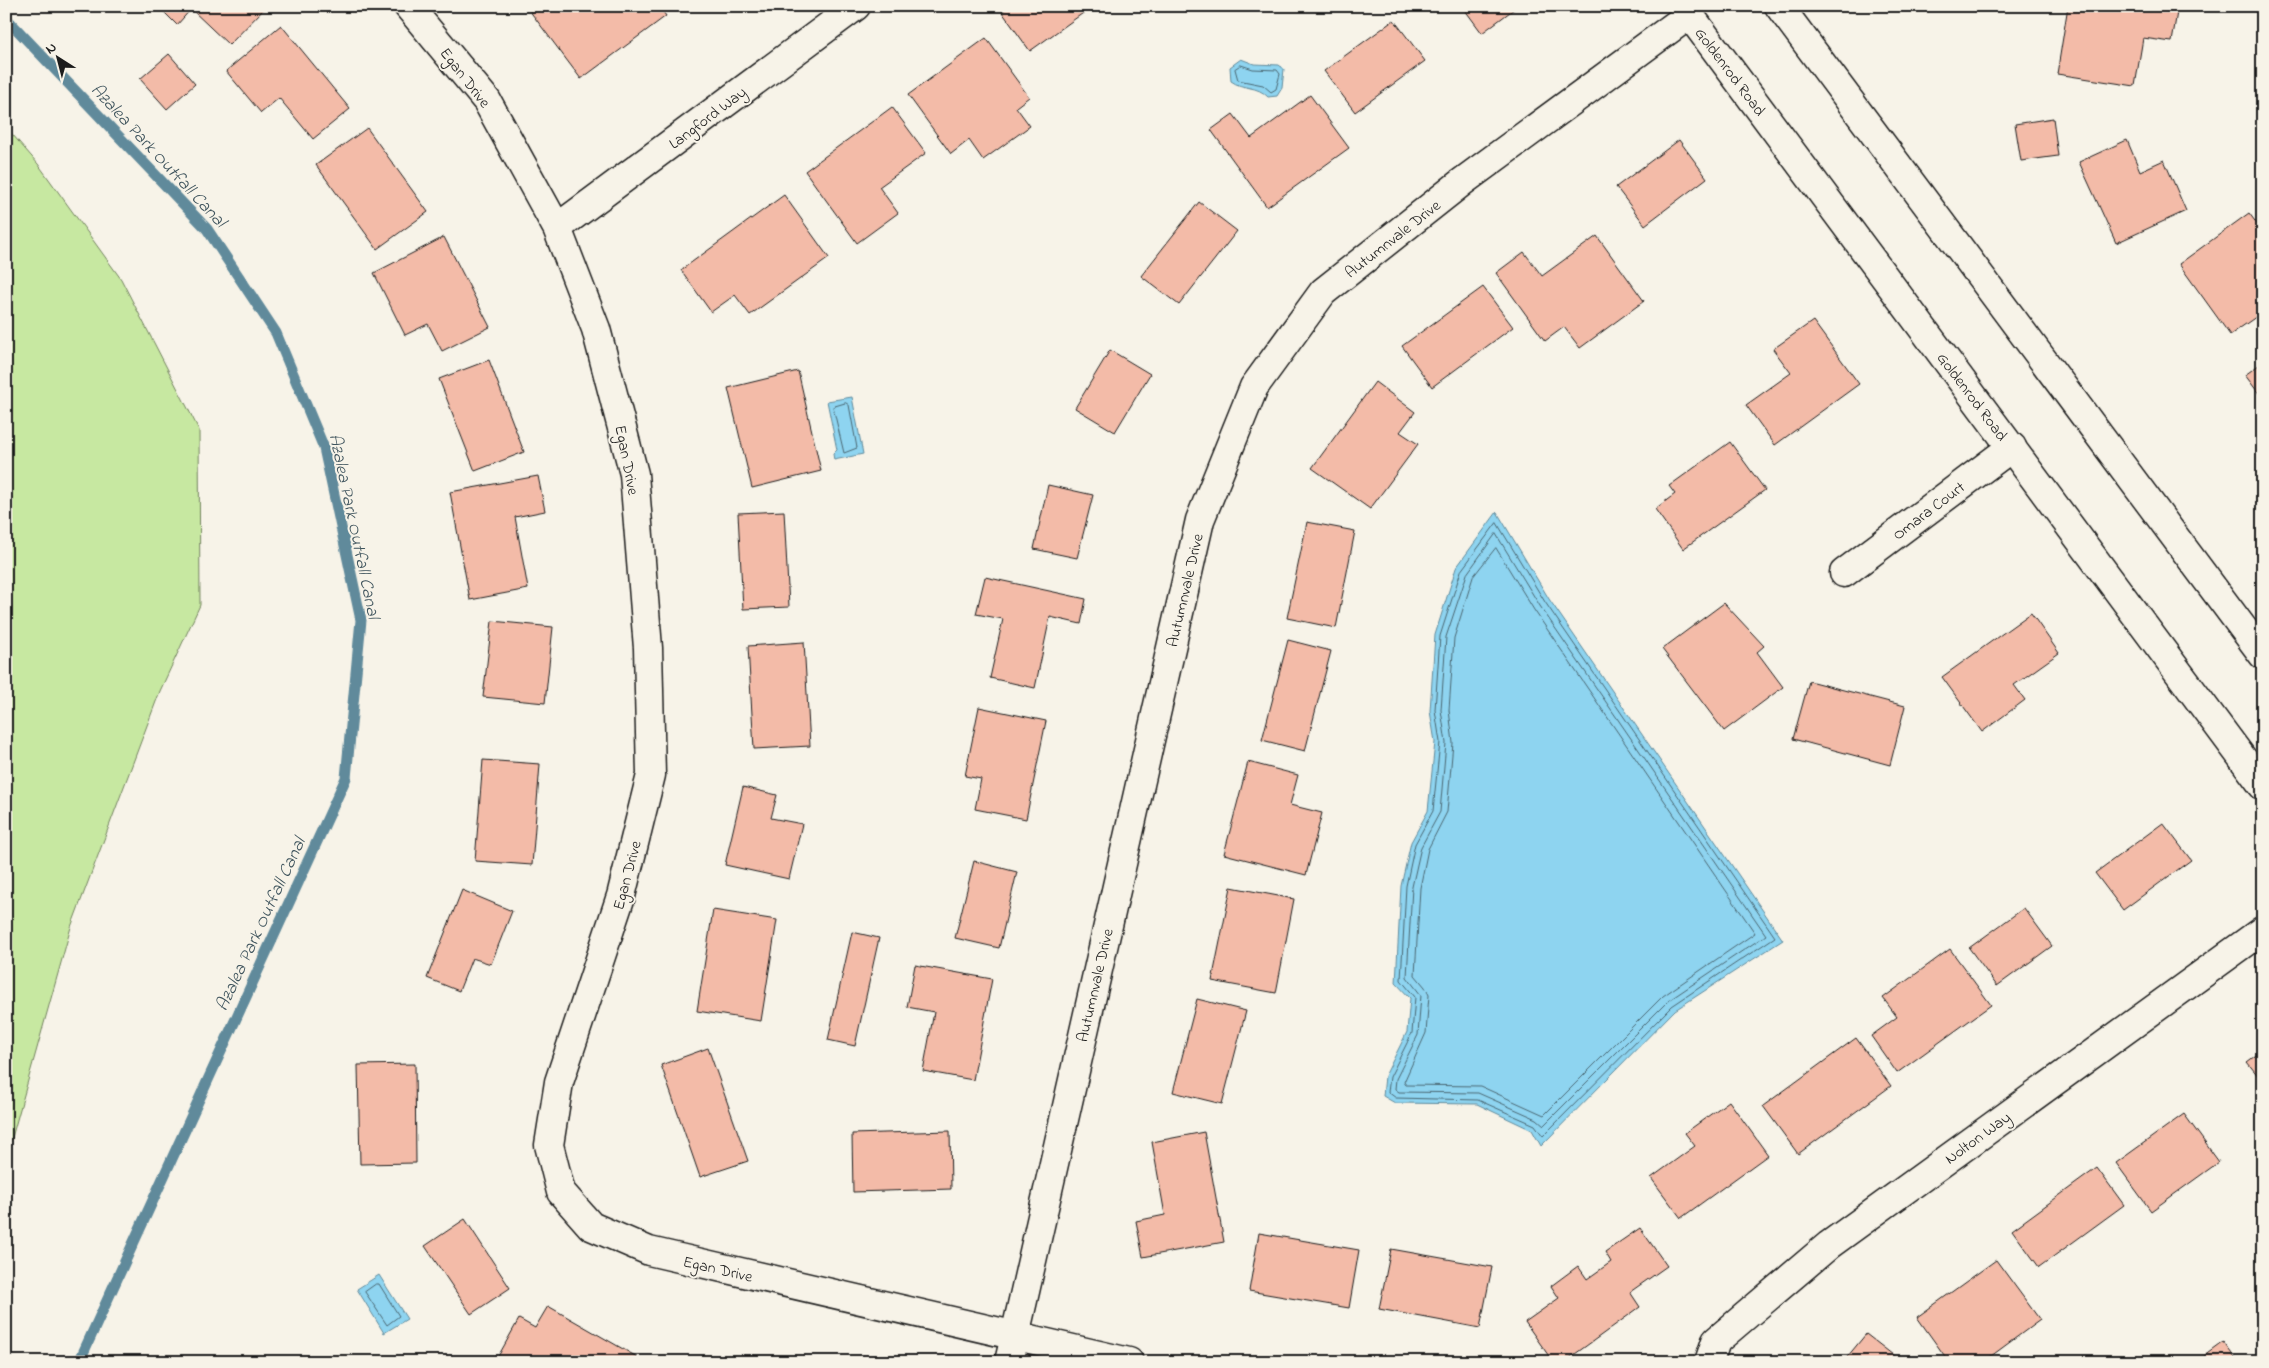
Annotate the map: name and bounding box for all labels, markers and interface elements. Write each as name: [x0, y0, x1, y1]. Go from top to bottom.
street label: Goldenrod Road: [1688, 23, 1771, 122]
north arrow: [32, 32, 82, 82]
text: N: [41, 37, 61, 60]
street label: Egan Drive: [433, 43, 496, 114]
water label: Azalea Park Outfall Canal: [84, 79, 233, 236]
street label: Langford Way: [664, 81, 752, 156]
street label: Autumnvale Drive: [1340, 194, 1447, 285]
street label: Goldenrod Road: [1930, 348, 2013, 447]
street label: Egan Drive: [607, 423, 645, 498]
water label: Azalea Park Outfall Canal: [321, 431, 386, 623]
street label: Omara Court: [1888, 476, 1971, 547]
street label: Autumnvale Drive: [1161, 531, 1211, 650]
water label: Azalea Park Outfall Canal: [210, 832, 314, 1016]
street label: Egan Drive: [607, 837, 649, 913]
street label: Autumnvale Drive: [1071, 926, 1121, 1045]
street label: Nolton Way: [1940, 1106, 2016, 1171]
street label: Egan Drive: [680, 1250, 756, 1290]

